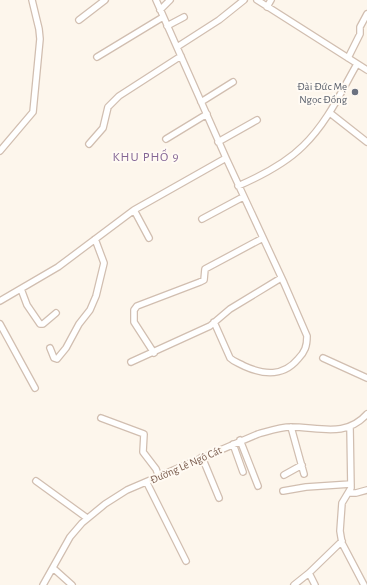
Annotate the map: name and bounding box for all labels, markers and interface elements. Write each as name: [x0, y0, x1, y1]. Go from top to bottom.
place label: Đài Đức Mẹ Ngọc Đồng: [297, 81, 348, 105]
marker: Đài Đức Mẹ Ngọc Đồng: [350, 87, 360, 97]
district label: KHU PHỐ 9: [112, 148, 180, 164]
street label: Đường Lê Ngô Cát: [149, 444, 224, 486]

